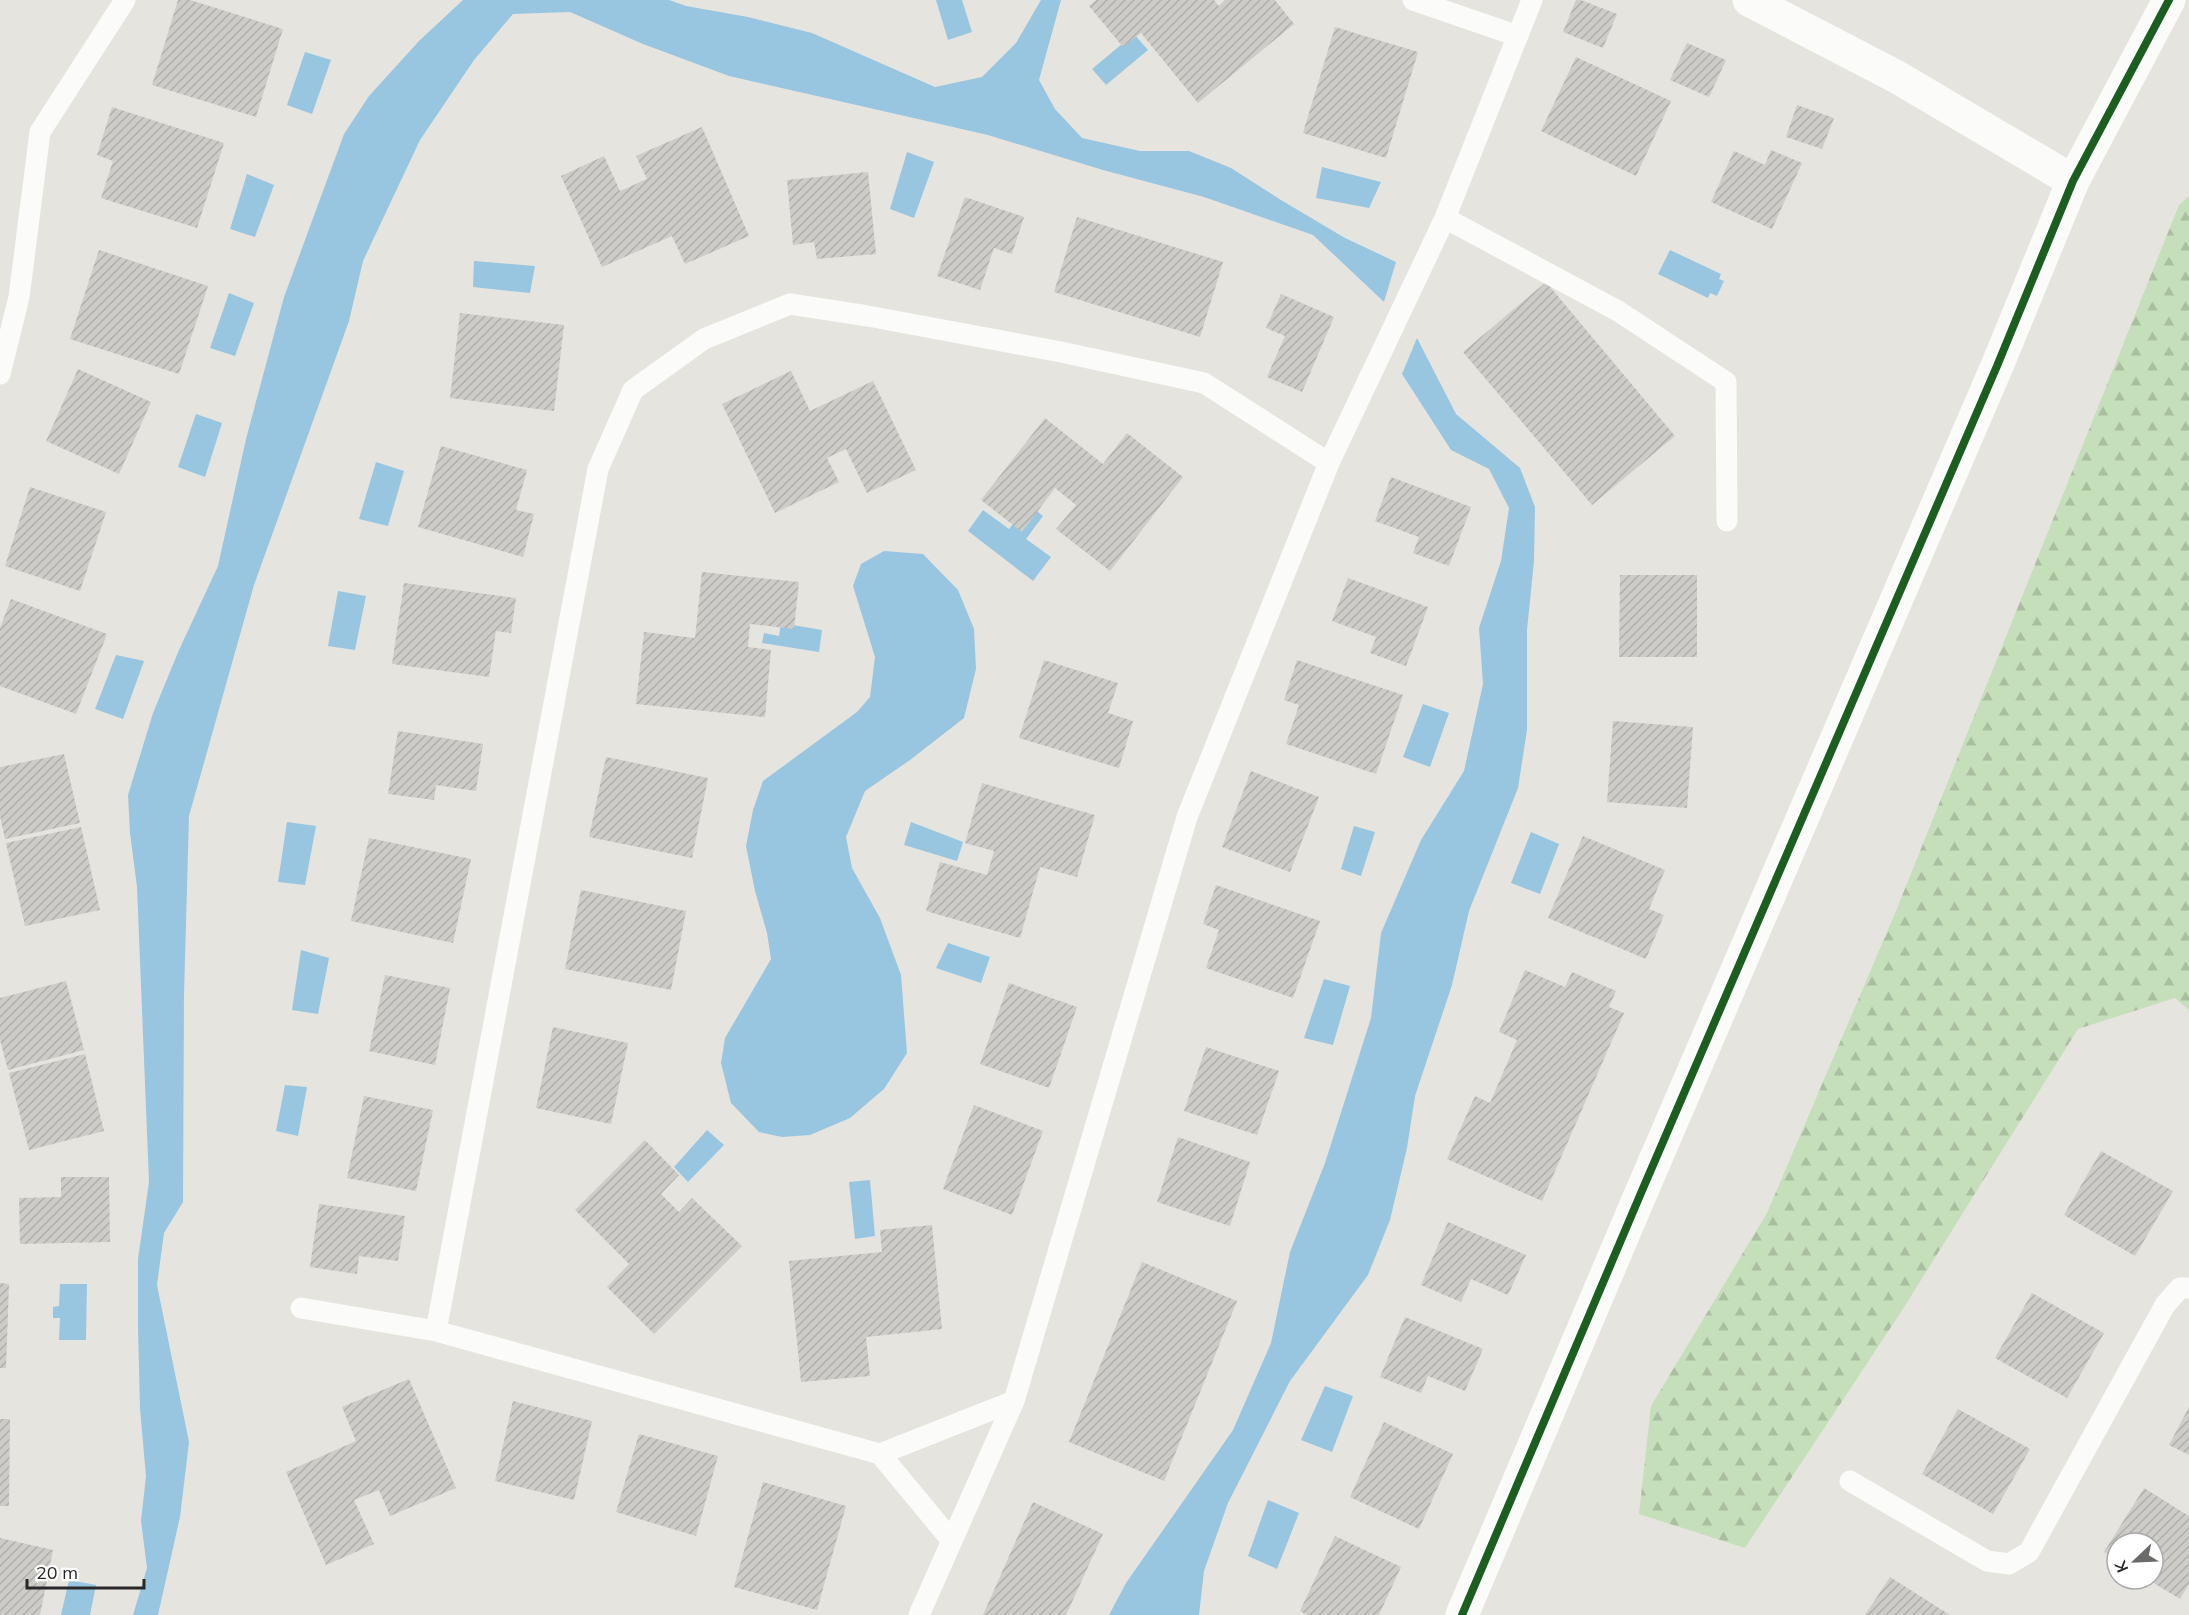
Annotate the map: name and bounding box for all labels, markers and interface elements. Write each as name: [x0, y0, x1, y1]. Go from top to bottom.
north arrow: [2105, 1531, 2165, 1591]
scale bar: [27, 1552, 144, 1590]
text: K: [2109, 1557, 2132, 1576]
text: 20 m: [36, 1561, 78, 1584]

